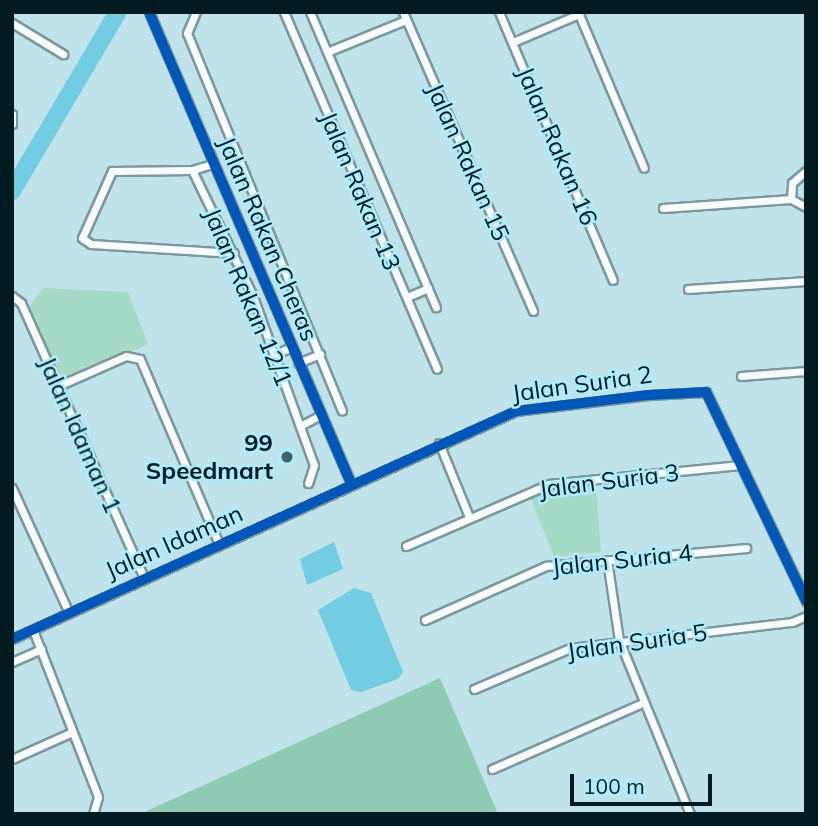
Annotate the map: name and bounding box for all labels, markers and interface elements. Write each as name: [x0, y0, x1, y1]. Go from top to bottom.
street label: Jalan Rakan 16: [511, 62, 603, 230]
street label: Jalan Rakan 15: [420, 79, 516, 245]
street label: Jalan Rakan 13: [314, 107, 406, 275]
street label: Jalan Rakan Cheras: [212, 133, 324, 345]
street label: Jalan Rakan 12/1: [197, 204, 299, 390]
street label: Jalan Idaman 1: [33, 352, 127, 518]
street label: Jalan Suria 2: [510, 360, 654, 408]
place label: 99 Speedmart: [146, 429, 273, 485]
marker: 99 Speedmart: [279, 449, 295, 465]
street label: Jalan Suria 3: [537, 458, 681, 504]
street label: Jalan Idaman: [101, 499, 247, 585]
street label: Jalan Suria 4: [550, 538, 694, 582]
street label: Jalan Suria 5: [565, 618, 709, 666]
scale bar: [573, 760, 715, 804]
text: 100 m: [583, 773, 645, 799]

